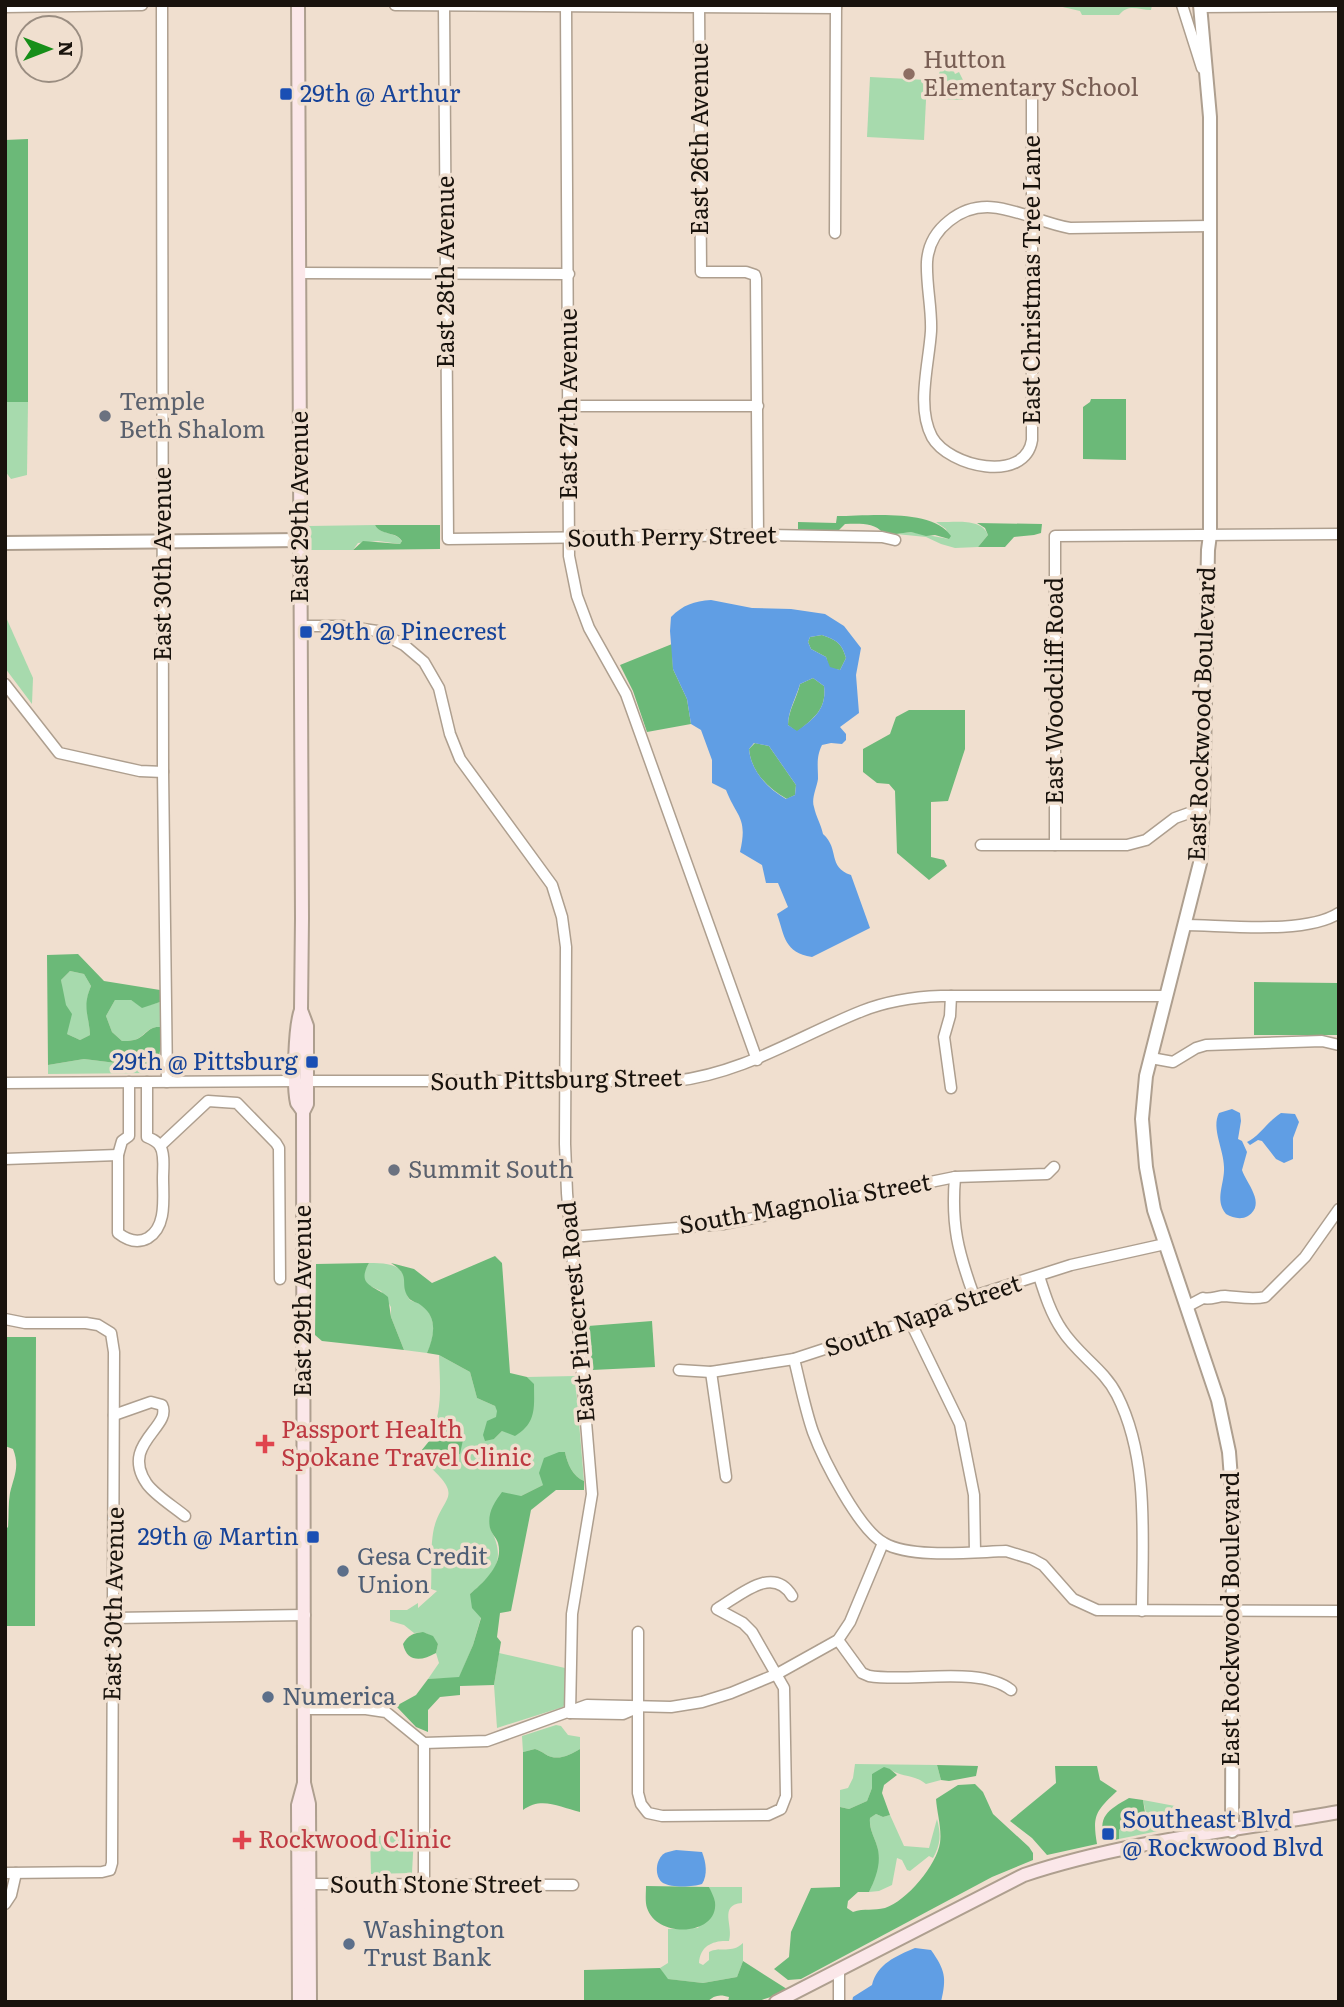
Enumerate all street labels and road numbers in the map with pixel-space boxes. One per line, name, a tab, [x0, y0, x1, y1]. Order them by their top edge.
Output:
street label: East 26th Avenue	[680, 43, 715, 235]
street label: East Christmas Tree Lane	[1012, 135, 1047, 425]
street label: East 28th Avenue	[426, 175, 461, 369]
street label: East 27th Avenue	[549, 308, 584, 500]
street label: East 29th Avenue	[280, 411, 315, 603]
street label: East 30th Avenue	[143, 467, 178, 661]
street label: South Perry Street	[567, 515, 777, 554]
street label: East Rockwood Boulevard	[1177, 566, 1222, 862]
street label: East Woodcliff Road	[1035, 577, 1070, 805]
street label: South Pittsburg Street	[430, 1058, 683, 1097]
street label: South Magnolia Street	[676, 1162, 933, 1241]
street label: East Pinecrest Road	[547, 1200, 602, 1424]
street label: East 29th Avenue	[283, 1205, 318, 1397]
street label: South Napa Street	[819, 1263, 1026, 1364]
street label: East Rockwood Boulevard	[1211, 1471, 1246, 1767]
street label: East 30th Avenue	[92, 1506, 131, 1702]
street label: South Stone Street	[330, 1865, 542, 1900]

